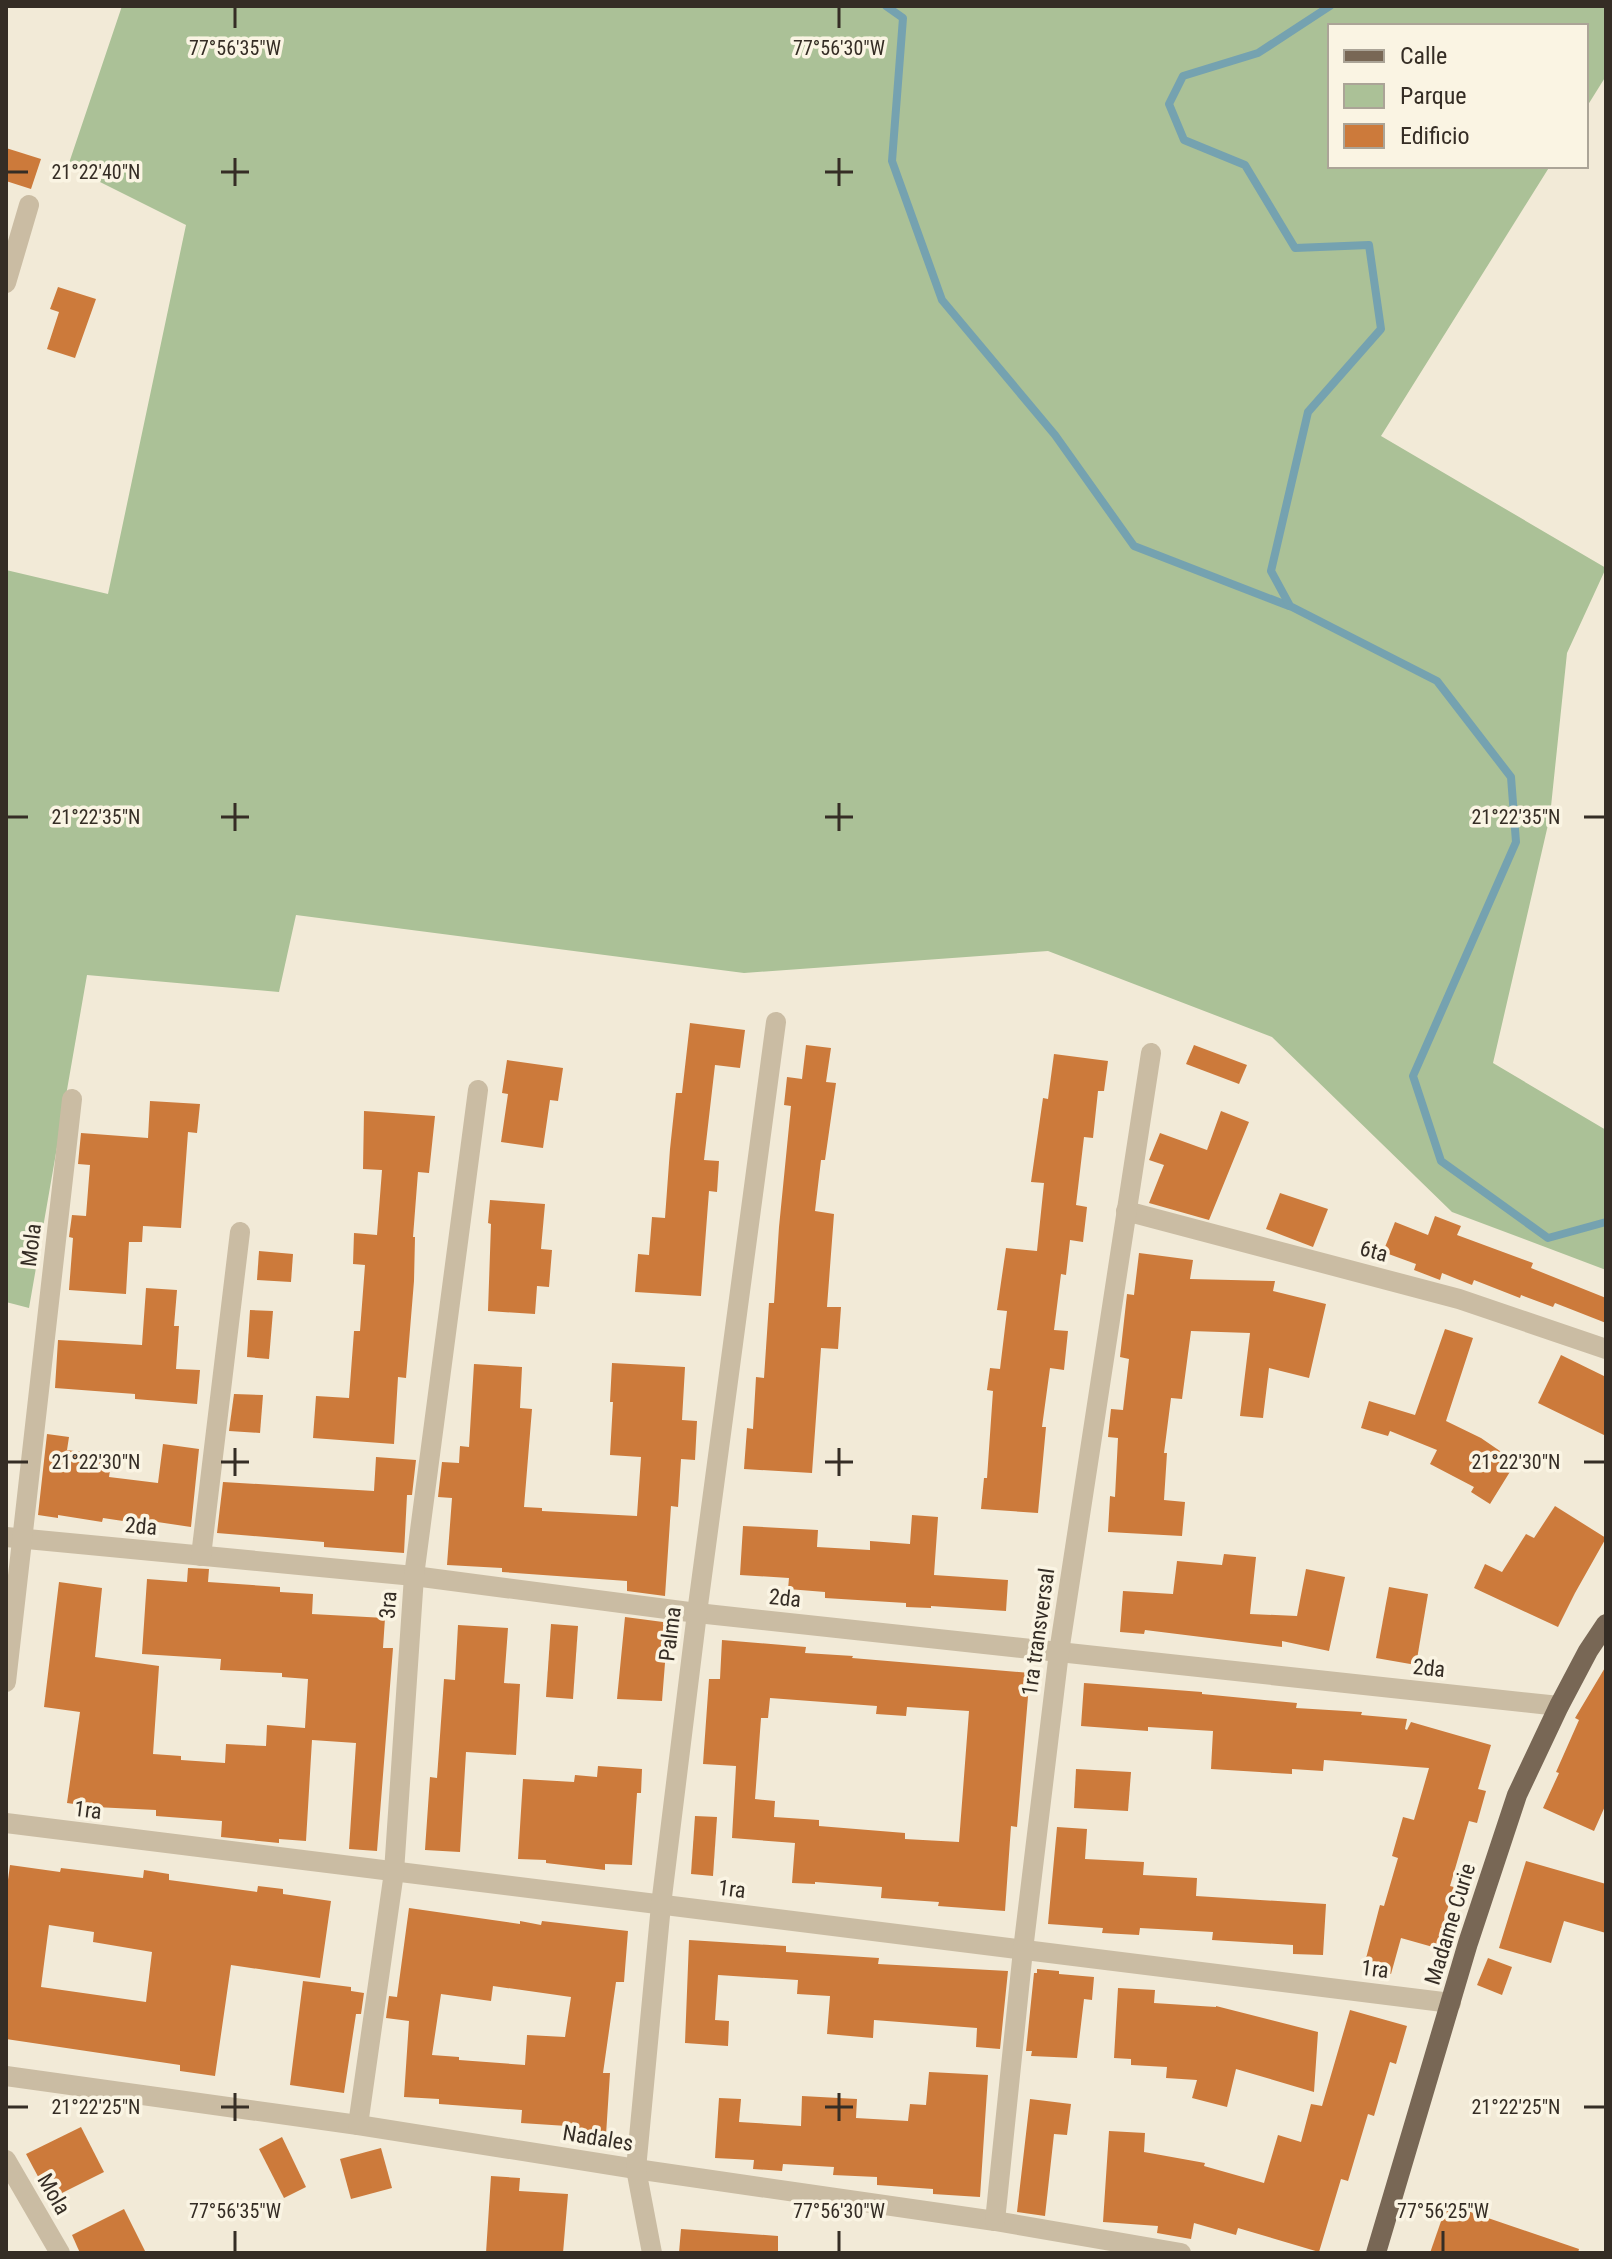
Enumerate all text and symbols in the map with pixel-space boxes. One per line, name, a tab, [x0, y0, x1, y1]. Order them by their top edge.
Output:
legend	[1328, 24, 1588, 168]
text: 77°56'35"W	[189, 36, 281, 60]
text: 77°56'30"W	[793, 36, 885, 60]
text: Calle	[1400, 42, 1447, 70]
text: Parque	[1400, 82, 1467, 110]
text: Edificio	[1400, 122, 1470, 150]
text: 21°22'40"N	[51, 160, 141, 184]
text: 21°22'35"N	[51, 805, 141, 829]
text: 21°22'35"N	[1471, 805, 1561, 829]
street label: Mola	[16, 1222, 46, 1268]
street label: 6ta	[1357, 1235, 1391, 1267]
text: 21°22'30"N	[51, 1450, 141, 1474]
text: 21°22'30"N	[1471, 1450, 1561, 1474]
street label: 2da	[124, 1512, 158, 1540]
street label: 1ra transversal	[1017, 1567, 1059, 1697]
street label: 2da	[768, 1584, 802, 1612]
street label: 3ra	[375, 1590, 401, 1620]
street label: Palma	[654, 1605, 686, 1663]
street label: 2da	[1412, 1654, 1446, 1682]
street label: 1ra	[73, 1796, 103, 1824]
street label: Madame Curie	[1420, 1860, 1480, 1988]
street label: 1ra	[717, 1875, 747, 1903]
street label: 1ra	[1360, 1955, 1390, 1983]
text: 21°22'25"N	[51, 2095, 141, 2119]
text: 21°22'25"N	[1471, 2095, 1561, 2119]
street label: Nadales	[561, 2120, 635, 2156]
street label: Mola	[32, 2169, 76, 2219]
text: 77°56'35"W	[189, 2199, 281, 2223]
text: 77°56'30"W	[793, 2199, 885, 2223]
text: 77°56'25"W	[1397, 2199, 1489, 2223]

